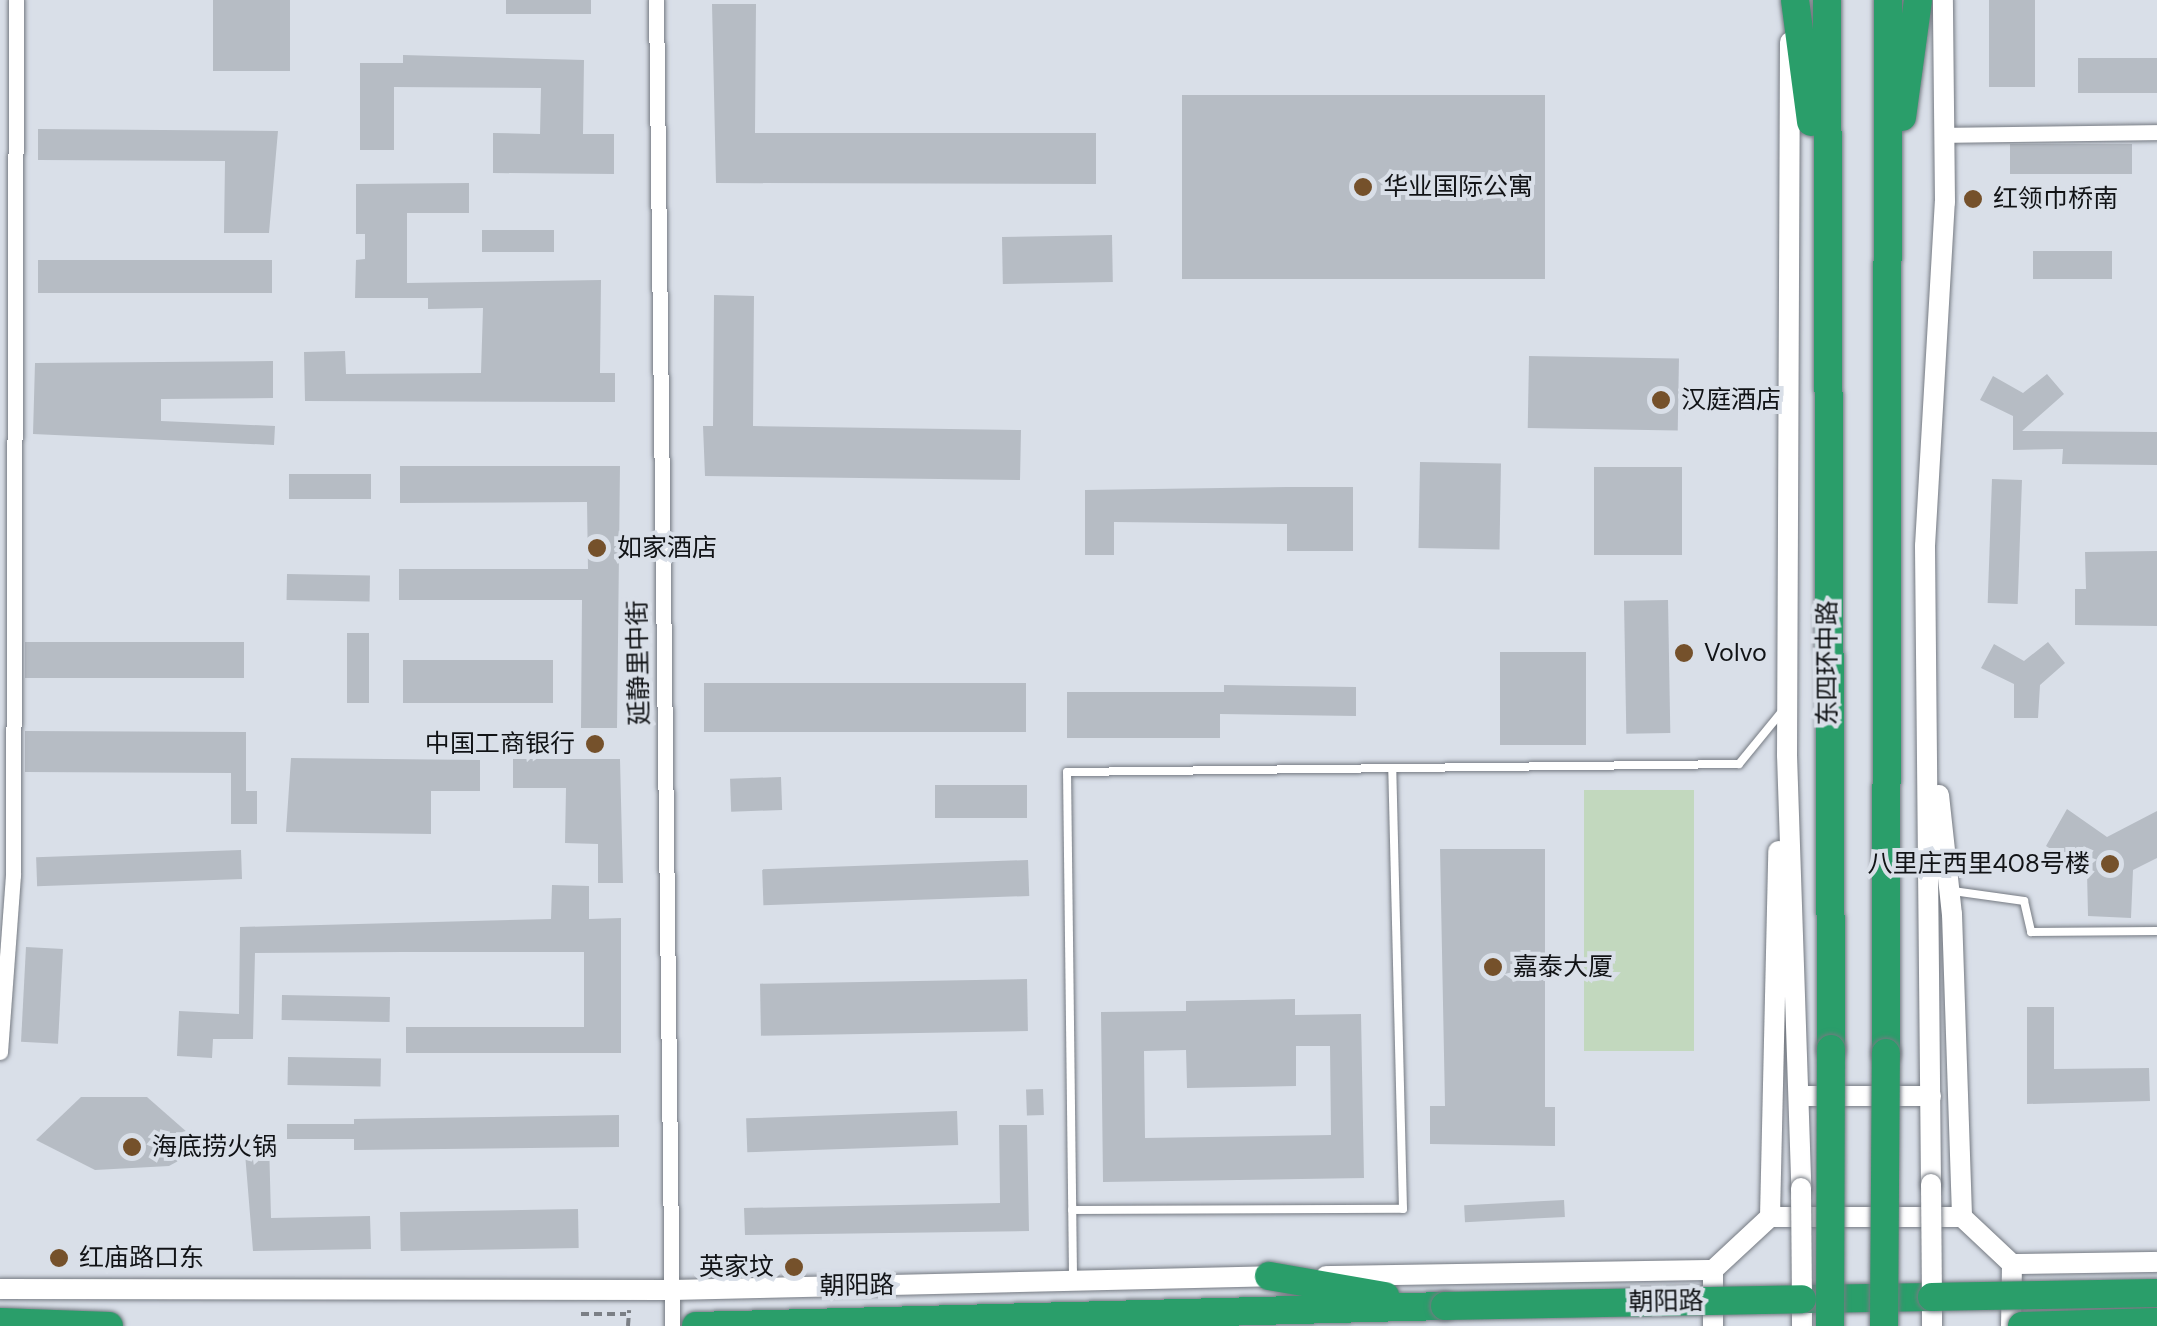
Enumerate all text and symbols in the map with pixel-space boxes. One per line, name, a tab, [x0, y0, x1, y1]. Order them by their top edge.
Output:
place label: 华业国际公寓	[1383, 172, 1533, 202]
marker: 华业国际公寓	[1352, 176, 1374, 198]
place label: 红领巾桥南	[1993, 184, 2118, 214]
marker: 红领巾桥南	[1962, 188, 1984, 210]
place label: 汉庭酒店	[1681, 385, 1781, 415]
marker: 汉庭酒店	[1650, 389, 1672, 411]
place label: 如家酒店	[617, 533, 717, 563]
marker: 如家酒店	[586, 537, 608, 559]
street label: 延静里中街	[623, 600, 655, 726]
street label: 东四环中路	[1813, 601, 1843, 725]
place label: Volvo	[1704, 638, 1767, 668]
marker: Volvo	[1673, 642, 1695, 664]
place label: 中国工商银行	[425, 729, 575, 759]
marker: 中国工商银行	[584, 733, 606, 755]
place label: 八里庄西里408号楼	[1868, 849, 2090, 879]
marker: 八里庄西里408号楼	[2099, 853, 2121, 875]
place label: 嘉泰大厦	[1513, 952, 1613, 982]
marker: 嘉泰大厦	[1482, 956, 1504, 978]
place label: 海底捞火锅	[152, 1132, 277, 1162]
marker: 海底捞火锅	[121, 1136, 143, 1158]
place label: 红庙路口东	[79, 1243, 204, 1273]
marker: 红庙路口东	[48, 1247, 70, 1269]
place label: 英家坟	[699, 1252, 774, 1282]
marker: 英家坟	[783, 1256, 805, 1278]
street label: 朝阳路	[819, 1270, 895, 1302]
street label: 朝阳路	[1628, 1286, 1704, 1318]

